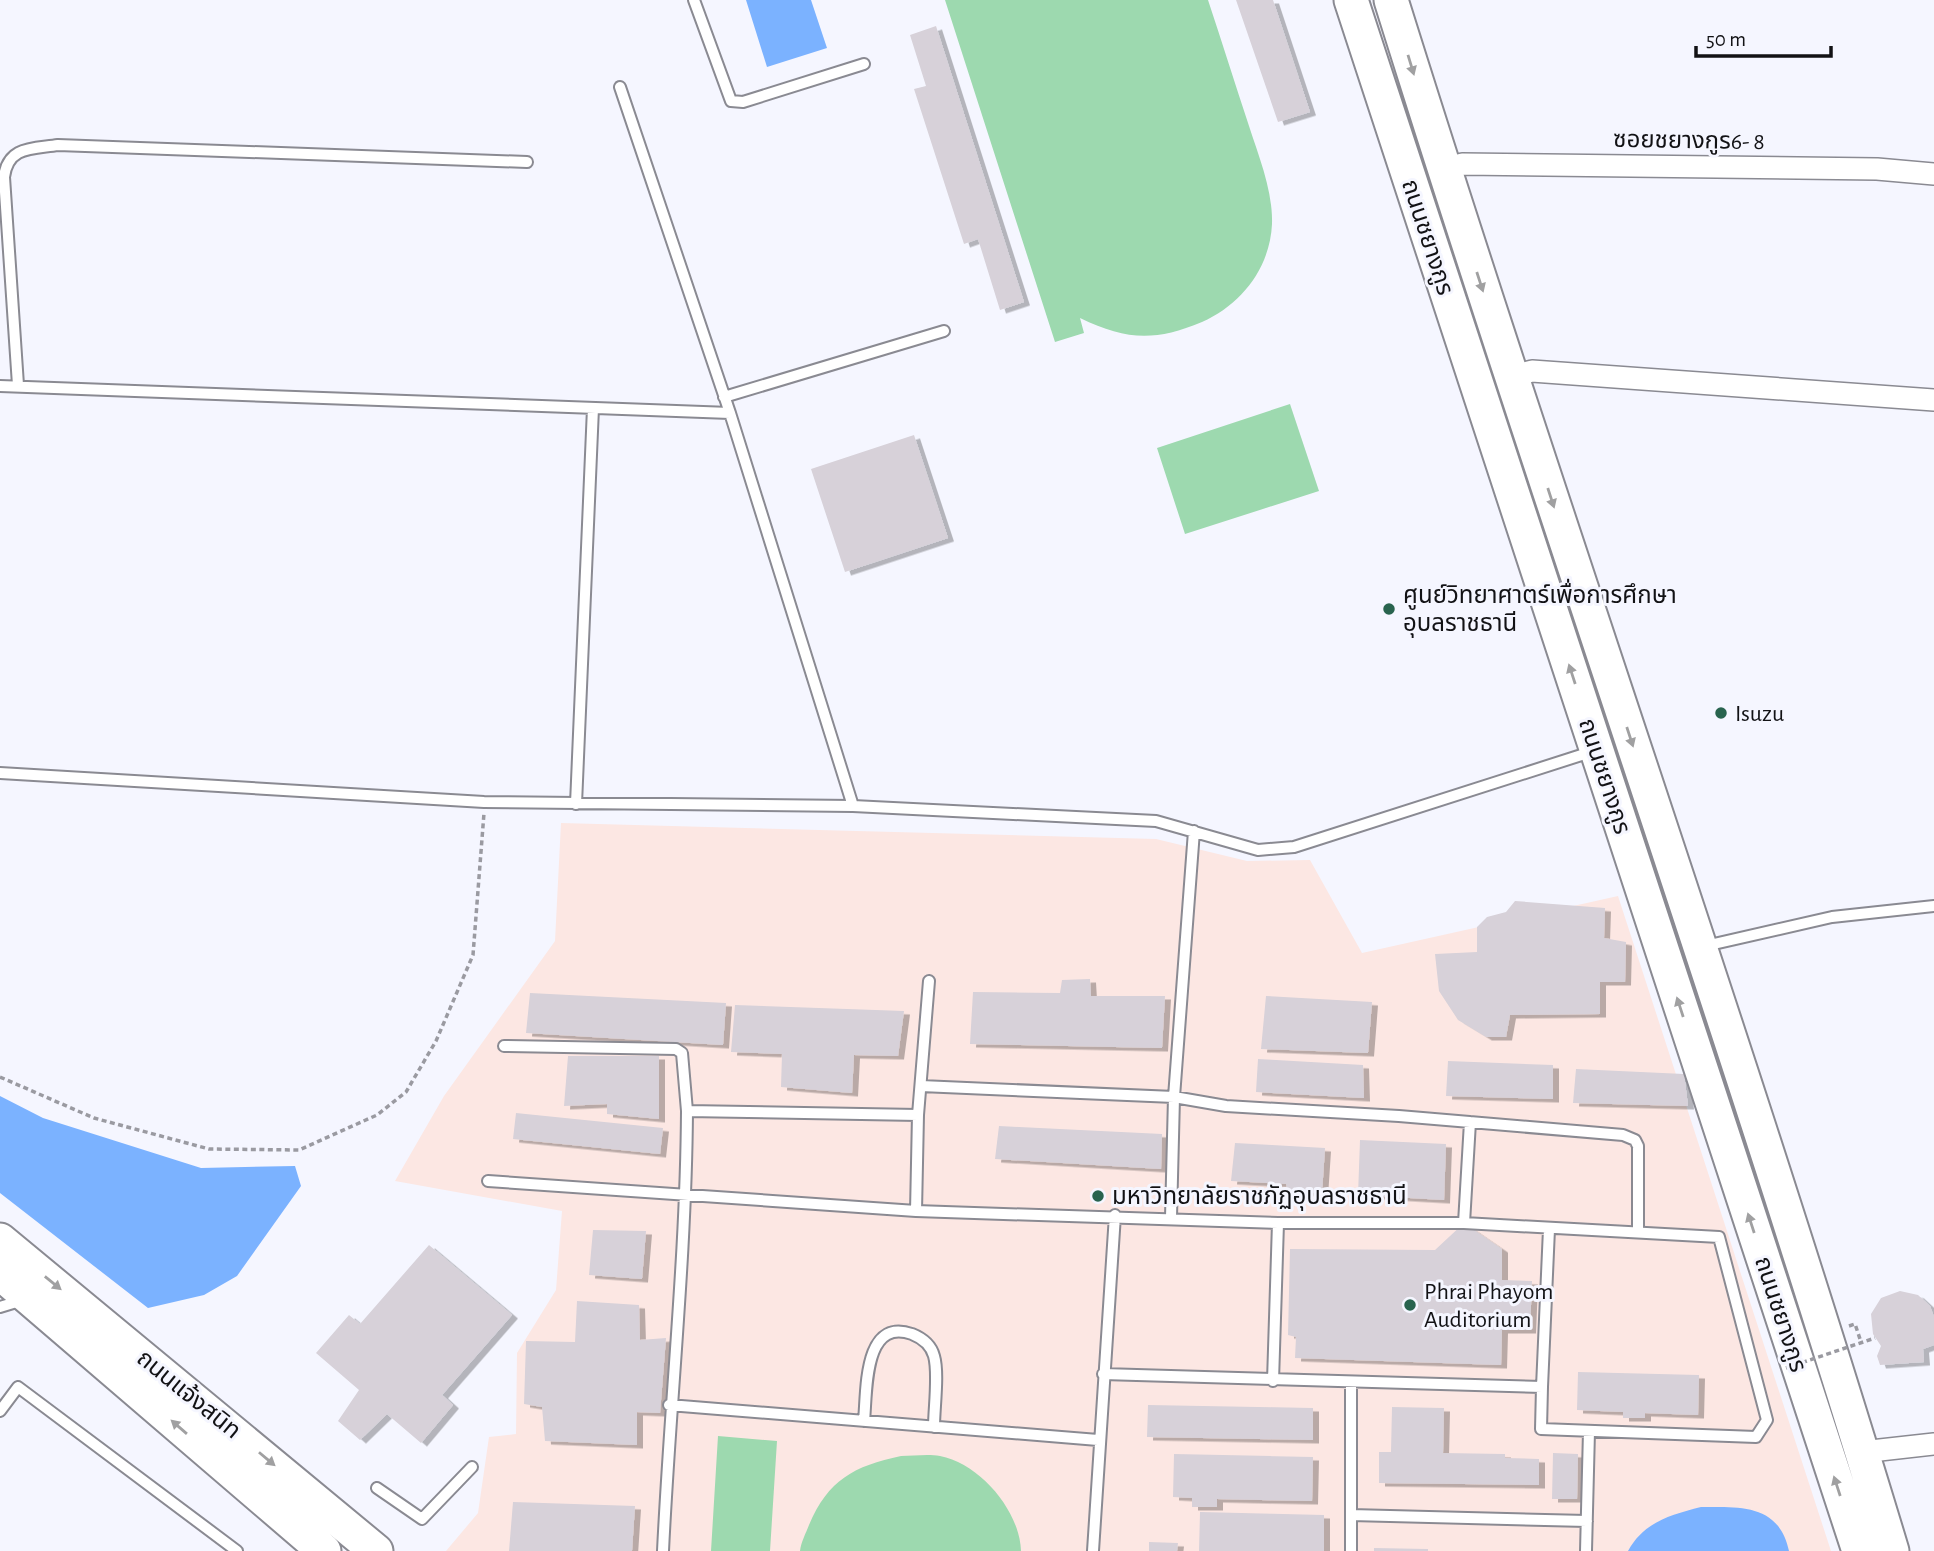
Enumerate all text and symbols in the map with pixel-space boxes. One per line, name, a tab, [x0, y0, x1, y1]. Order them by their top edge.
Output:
scale bar	[1696, 14, 1831, 58]
text: 50 m	[1706, 29, 1746, 50]
one-way arrow	[1407, 55, 1417, 76]
street label: ซอยชยางกูร6- 8	[1613, 128, 1765, 156]
street label: ถนนชยางกูร	[1395, 177, 1457, 299]
one-way arrow	[1475, 272, 1486, 293]
one-way arrow	[1546, 488, 1557, 509]
place label: ศูนย์วิทยาศาตร์เพื่อการศึกษา อุบลราชธานี	[1403, 578, 1677, 638]
marker: ศูนย์วิทยาศาตร์เพื่อการศึกษา อุบลราชธานี	[1381, 601, 1397, 617]
one-way arrow	[1566, 664, 1577, 685]
place label: Isuzu	[1735, 702, 1784, 726]
marker: Isuzu	[1713, 705, 1729, 721]
street label: ถนนชยางกูร	[1572, 716, 1634, 838]
one-way arrow	[1625, 727, 1636, 748]
one-way arrow	[1675, 997, 1685, 1018]
place label: มหาวิทยาลัยราชภัฏอุบลราชธานี	[1112, 1184, 1407, 1211]
marker: มหาวิทยาลัยราชภัฏอุบลราชธานี	[1090, 1188, 1106, 1204]
one-way arrow	[1745, 1213, 1756, 1234]
street label: ถนนชยางกูร	[1748, 1254, 1810, 1376]
one-way arrow	[44, 1275, 61, 1290]
place label: Phrai Phayom Auditorium	[1424, 1280, 1553, 1332]
marker: Phrai Phayom Auditorium	[1402, 1297, 1418, 1313]
street label: ถนนแจ้งสนิท	[132, 1344, 246, 1444]
one-way arrow	[171, 1420, 188, 1435]
one-way arrow	[258, 1451, 275, 1466]
one-way arrow	[1831, 1476, 1842, 1497]

